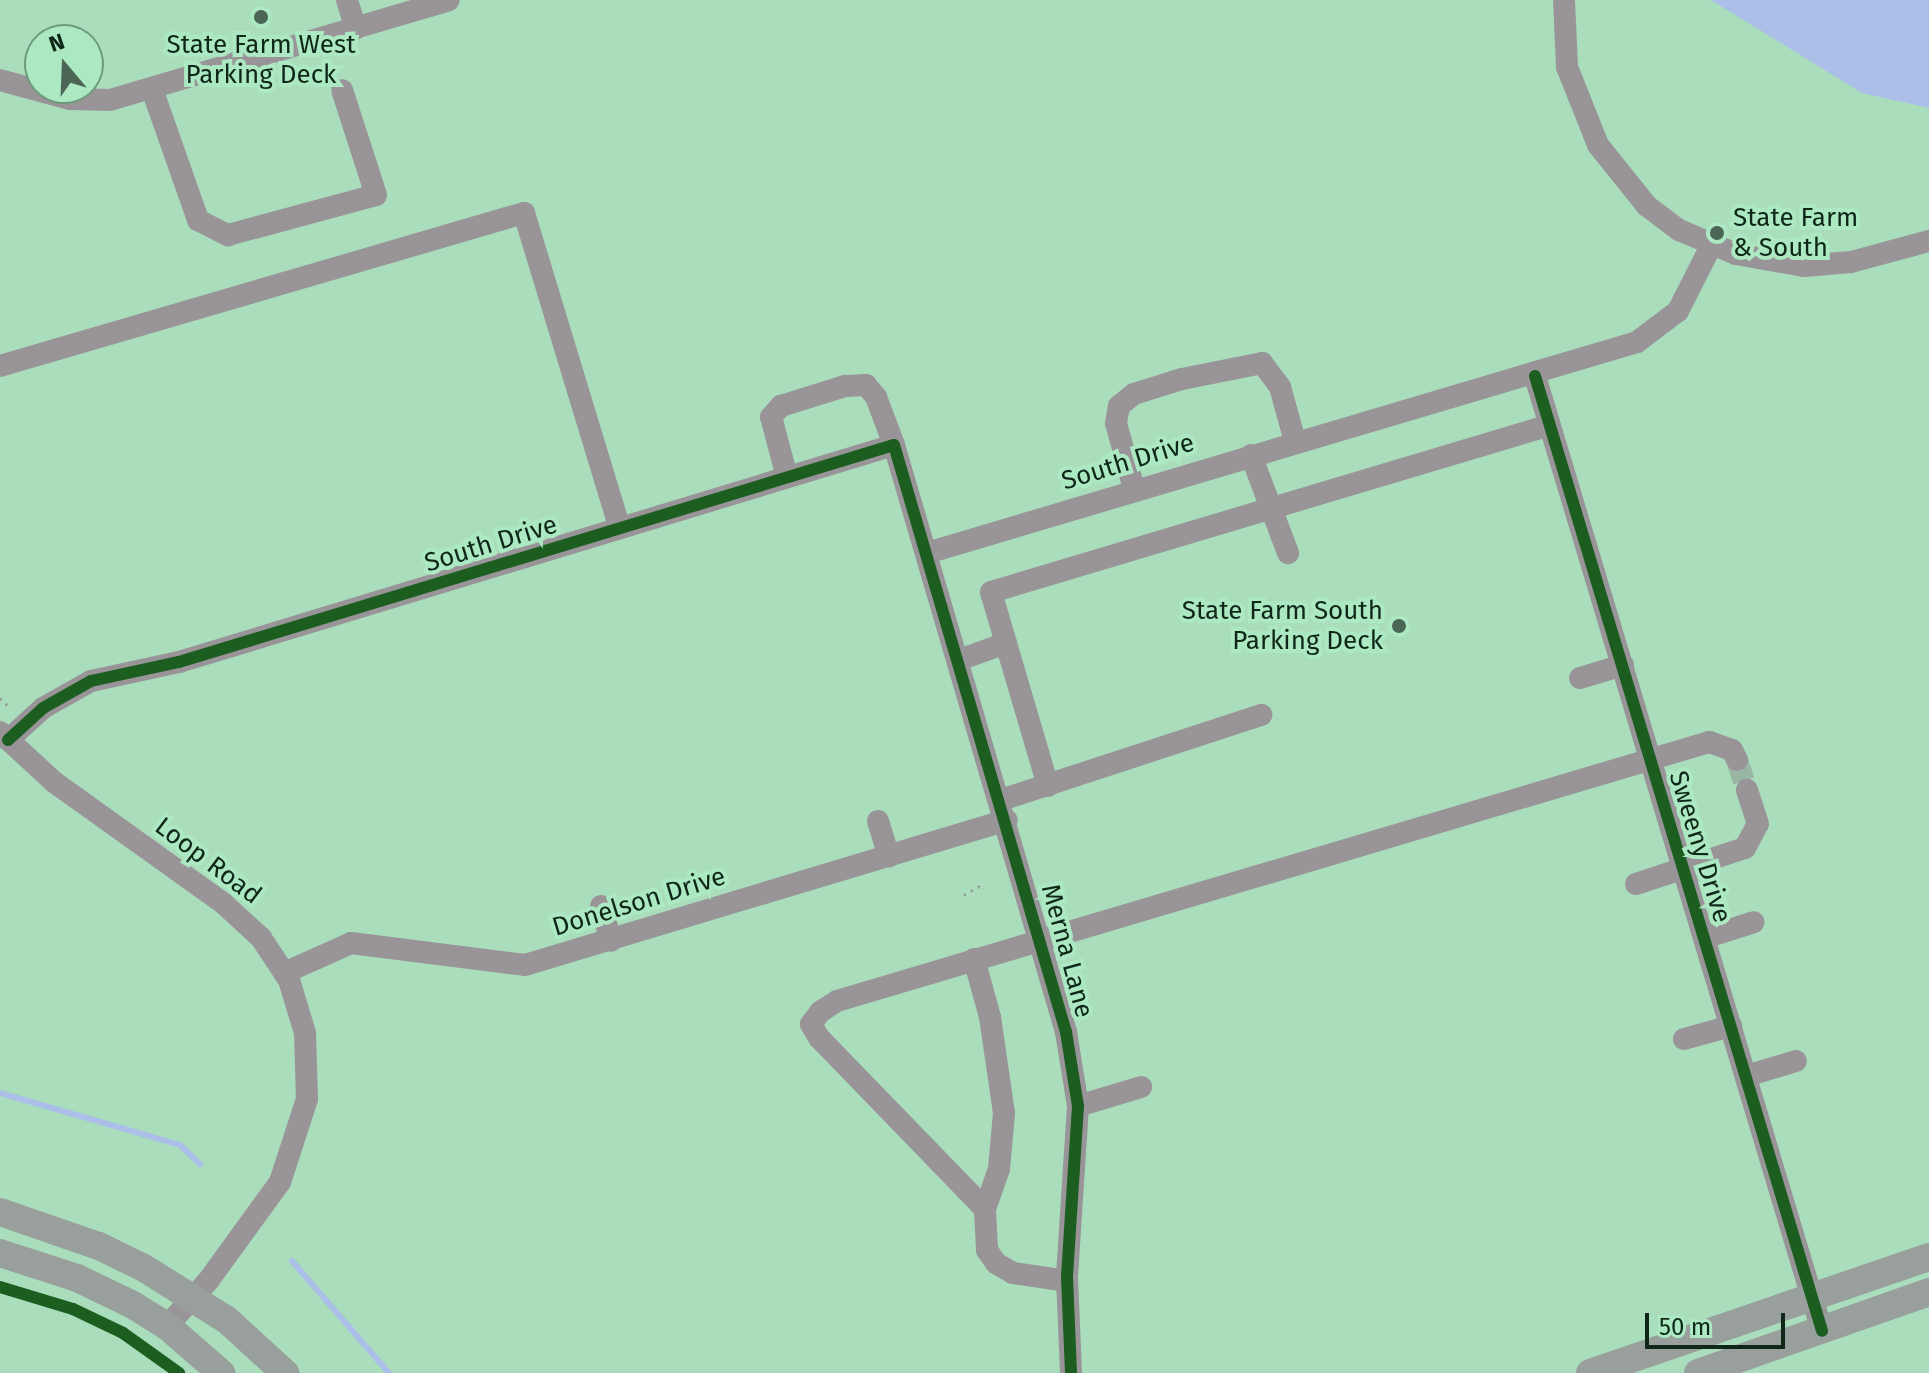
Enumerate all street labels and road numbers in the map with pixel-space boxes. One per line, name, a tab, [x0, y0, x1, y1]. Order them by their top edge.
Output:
street label: South Drive	[1058, 427, 1198, 497]
street label: South Drive	[421, 509, 561, 579]
street label: Sweeny Drive	[1662, 767, 1738, 927]
street label: Loop Road	[149, 811, 267, 911]
street label: Donelson Drive	[549, 861, 729, 943]
street label: Merna Lane	[1034, 881, 1100, 1021]

